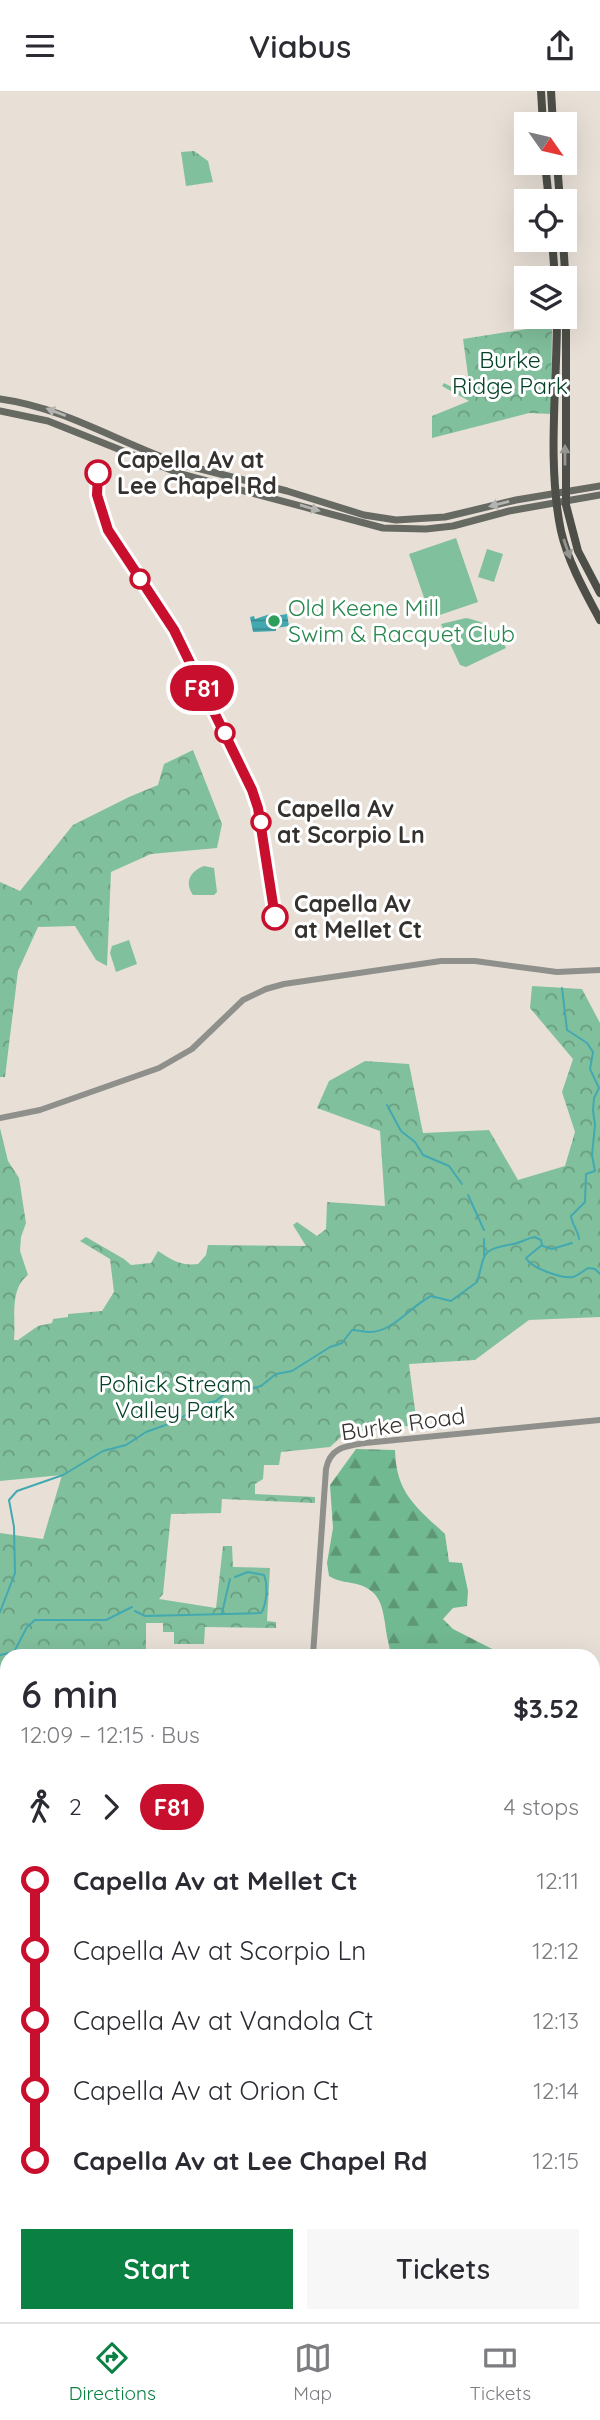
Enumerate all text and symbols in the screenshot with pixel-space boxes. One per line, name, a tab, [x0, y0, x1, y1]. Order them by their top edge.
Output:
text: Viabus	[249, 26, 351, 66]
icon: menu	[21, 27, 59, 65]
icon: share	[541, 27, 579, 65]
north arrow	[514, 112, 578, 175]
map controls	[514, 112, 577, 329]
button: locate	[514, 189, 577, 252]
button: layers	[514, 266, 577, 329]
park label: Burke Ridge Park	[452, 345, 568, 400]
one-way arrow	[46, 406, 67, 417]
one-way arrow	[559, 444, 571, 466]
place label: Capella Av at Lee Chapel Rd	[117, 445, 277, 500]
marker: Capella Av at Lee Chapel Rd	[85, 460, 111, 486]
one-way arrow	[488, 499, 510, 510]
one-way arrow	[299, 503, 320, 513]
one-way arrow	[562, 539, 573, 560]
unlabelled marker	[130, 569, 150, 589]
place label: Old Keene Mill Swim & Racquet Club	[288, 593, 515, 648]
marker: Old Keene Mill Swim & Racquet Club	[266, 613, 282, 629]
line badge: F81	[162, 665, 242, 711]
text: F81	[184, 673, 220, 703]
unlabelled marker	[215, 723, 235, 743]
place label: Capella Av at Scorpio Ln	[277, 794, 425, 849]
marker: Capella Av at Scorpio Ln	[251, 812, 271, 832]
place label: Capella Av at Mellet Ct	[294, 889, 422, 944]
marker: Capella Av at Mellet Ct	[262, 904, 288, 930]
park label: Pohick Stream Valley Park	[99, 1369, 251, 1424]
street label: Burke Road	[339, 1400, 467, 1447]
text: 6 min	[21, 1670, 118, 1718]
text: $3.52	[513, 1692, 579, 1725]
text: 12:09 – 12:15 · Bus	[21, 1720, 200, 1749]
icon: walk	[21, 1788, 59, 1826]
icon: forward	[92, 1788, 130, 1826]
text: 2	[69, 1792, 82, 1821]
text: F81	[154, 1792, 190, 1822]
text: 4 stops	[504, 1792, 579, 1821]
text: Capella Av at Mellet Ct	[73, 1864, 358, 1897]
text: 12:11	[536, 1866, 579, 1895]
text: Capella Av at Scorpio Ln	[73, 1934, 366, 1967]
text: 12:12	[532, 1936, 579, 1965]
text: Capella Av at Vandola Ct	[73, 2004, 373, 2037]
text: 12:13	[533, 2006, 579, 2035]
text: Capella Av at Orion Ct	[73, 2074, 339, 2107]
text: 12:14	[533, 2076, 579, 2105]
text: Capella Av at Lee Chapel Rd	[73, 2144, 427, 2177]
text: 12:15	[532, 2146, 579, 2175]
button: Start	[21, 2229, 293, 2309]
button: Tickets	[307, 2229, 579, 2309]
tab: Directions	[69, 2339, 156, 2405]
tab: Map	[293, 2339, 332, 2405]
tab: Tickets	[470, 2339, 531, 2405]

